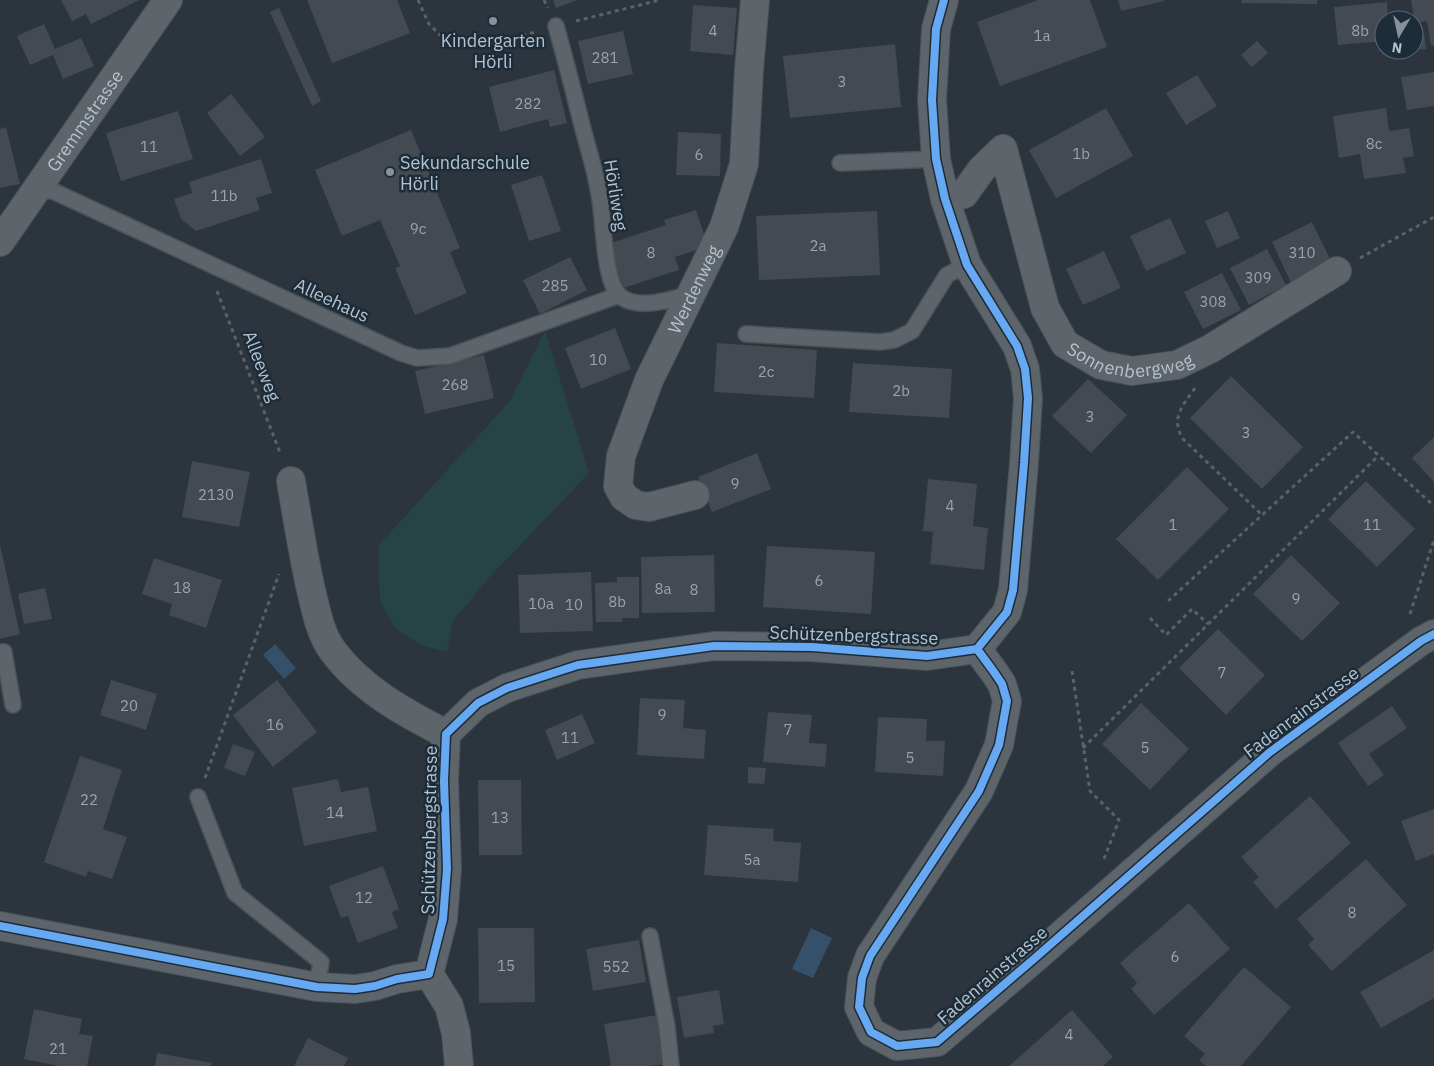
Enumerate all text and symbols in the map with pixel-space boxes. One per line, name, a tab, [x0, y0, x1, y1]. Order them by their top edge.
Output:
north arrow	[1374, 10, 1424, 60]
marker: Kindergarten Hörli	[487, 15, 499, 27]
house number: 4	[708, 21, 718, 40]
house number: 8b	[1351, 21, 1369, 40]
house number: 1a	[1033, 26, 1051, 45]
place label: Kindergarten Hörli	[441, 29, 545, 73]
text: N	[1391, 38, 1403, 58]
house number: 281	[591, 48, 619, 67]
street label: Gremmstrasse	[41, 65, 128, 176]
house number: 3	[837, 72, 847, 91]
house number: 282	[514, 94, 542, 113]
house number: 8c	[1366, 134, 1383, 153]
house number: 11	[140, 137, 158, 156]
house number: 1b	[1072, 144, 1090, 163]
house number: 6	[694, 145, 704, 164]
place label: Sekundarschule Hörli	[400, 151, 530, 195]
street label: Hörliweg	[599, 158, 633, 233]
marker: Sekundarschule Hörli	[384, 166, 396, 178]
house number: 11b	[211, 186, 237, 205]
house number: 9c	[410, 219, 427, 238]
house number: 2a	[809, 236, 827, 255]
street label: Werdenweg	[662, 241, 725, 337]
house number: 8	[646, 243, 656, 262]
house number: 310	[1288, 243, 1316, 262]
house number: 309	[1244, 268, 1272, 287]
street label: Alleehaus	[291, 273, 373, 327]
house number: 285	[541, 276, 569, 295]
house number: 308	[1199, 292, 1227, 311]
street label: Alleeweg	[238, 327, 286, 405]
street label: Sonnenbergweg	[1063, 336, 1197, 383]
house number: 10	[589, 350, 607, 369]
house number: 2c	[758, 362, 775, 381]
house number: 268	[441, 375, 469, 394]
house number: 2b	[892, 381, 910, 400]
house number: 3	[1085, 407, 1095, 426]
house number: 3	[1241, 423, 1251, 442]
house number: 9	[730, 474, 740, 493]
house number: 2130	[198, 485, 234, 504]
house number: 4	[945, 496, 955, 515]
house number: 1	[1168, 515, 1178, 534]
house number: 11	[1363, 515, 1381, 534]
house number: 6	[814, 571, 824, 590]
house number: 18	[173, 578, 191, 597]
house number: 8a	[654, 579, 672, 598]
house number: 8	[689, 580, 699, 599]
house number: 9	[1291, 589, 1301, 608]
house number: 8b	[608, 592, 626, 611]
house number: 10a	[528, 594, 554, 613]
house number: 10	[565, 595, 583, 614]
street label: Schützenbergstrasse	[769, 621, 939, 649]
street label: Fadenrainstrasse	[1239, 661, 1363, 763]
house number: 7	[1217, 663, 1227, 682]
house number: 20	[120, 696, 138, 715]
house number: 9	[657, 705, 667, 724]
house number: 16	[266, 715, 284, 734]
house number: 7	[783, 720, 793, 739]
house number: 11	[561, 728, 579, 747]
house number: 5	[1140, 738, 1150, 757]
street label: Schützenbergstrasse	[416, 745, 442, 915]
house number: 5	[905, 748, 915, 767]
house number: 22	[80, 790, 98, 809]
house number: 14	[326, 803, 344, 822]
house number: 13	[491, 808, 509, 827]
house number: 5a	[743, 850, 761, 869]
house number: 12	[355, 888, 373, 907]
house number: 8	[1347, 903, 1357, 922]
street label: Fadenrainstrasse	[932, 921, 1052, 1029]
house number: 6	[1170, 947, 1180, 966]
house number: 15	[497, 956, 515, 975]
house number: 552	[602, 957, 630, 976]
house number: 4	[1064, 1025, 1074, 1044]
house number: 21	[49, 1039, 67, 1058]

